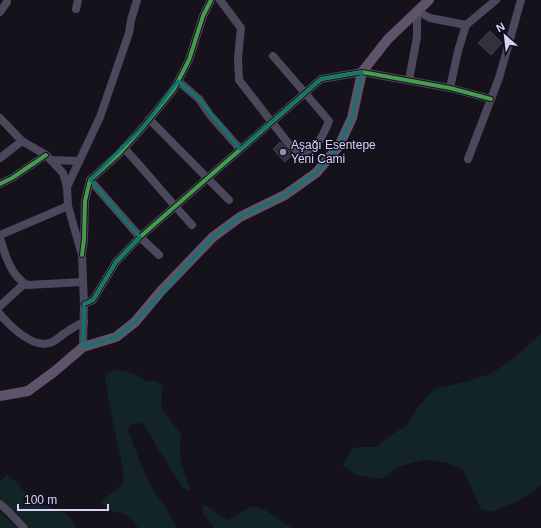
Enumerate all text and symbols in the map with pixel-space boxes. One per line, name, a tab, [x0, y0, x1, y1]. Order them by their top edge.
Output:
north arrow	[485, 16, 525, 56]
text: N	[494, 20, 507, 34]
place label: Aşağı Esentepe Yeni Cami	[291, 138, 376, 166]
marker: Aşağı Esentepe Yeni Cami	[278, 147, 288, 157]
scale bar	[18, 486, 108, 512]
text: 100 m	[24, 493, 57, 507]

